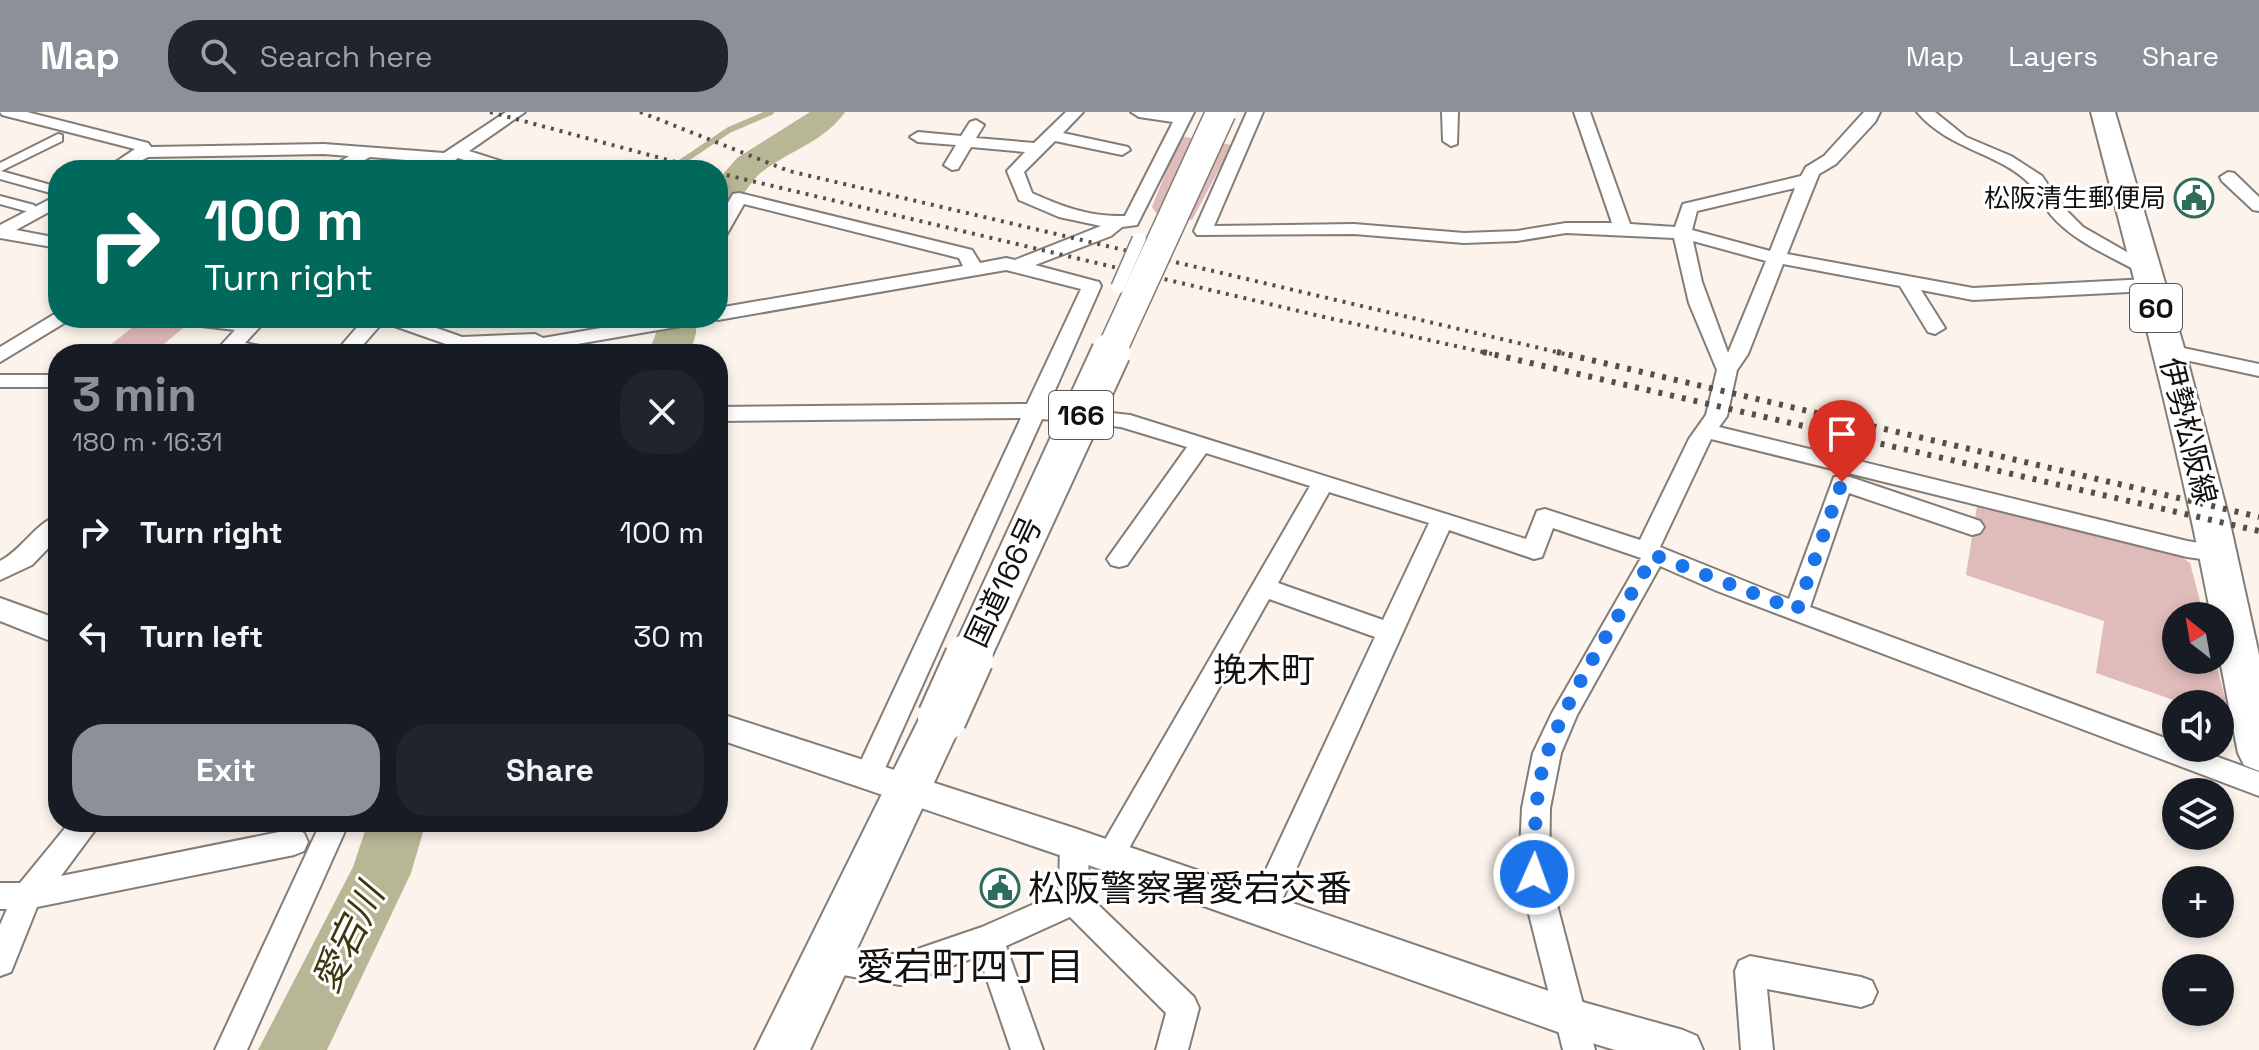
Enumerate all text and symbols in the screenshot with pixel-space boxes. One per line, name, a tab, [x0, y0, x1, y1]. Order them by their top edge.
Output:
search box	[168, 20, 728, 92]
text: Map	[40, 32, 120, 80]
icon: search	[196, 34, 240, 78]
text: Search here	[260, 37, 433, 76]
text: Map	[1906, 38, 1964, 74]
text: Layers	[2008, 38, 2098, 74]
text: Share	[2142, 38, 2219, 74]
public building icon: 松阪清生郵便局	[2173, 177, 2215, 219]
place label: 松阪清生郵便局	[1984, 181, 2166, 215]
text: 100 m	[204, 185, 364, 256]
icon: right	[72, 192, 176, 296]
text: Turn right	[204, 255, 373, 301]
road number: 60	[2130, 284, 2182, 332]
street label: 伊勢松阪線	[2151, 353, 2226, 508]
text: 3 min	[72, 364, 197, 425]
button: close	[620, 370, 704, 454]
road number: 166	[1049, 391, 1113, 439]
pin	[1808, 400, 1876, 482]
icon: arrive	[1820, 412, 1864, 456]
text: 180 m · 16:31	[72, 425, 223, 459]
icon: right	[72, 510, 116, 554]
street label: 国道166号	[956, 510, 1051, 653]
text: Turn right	[140, 513, 283, 552]
text: 100 m	[619, 513, 704, 552]
north arrow	[2162, 602, 2234, 674]
map controls	[2162, 602, 2234, 1026]
icon: left	[72, 614, 116, 658]
text: Turn left	[140, 617, 263, 656]
text: 30 m	[633, 617, 704, 656]
district label: 挽木町	[1213, 649, 1315, 692]
button: sound	[2162, 690, 2234, 762]
button: Exit	[72, 724, 380, 816]
button: Share	[396, 724, 704, 816]
button: layers	[2162, 778, 2234, 850]
position arrow	[1492, 832, 1576, 916]
place label: 松阪警察署愛宕交番	[1028, 866, 1352, 912]
button: +	[2162, 866, 2234, 938]
public building icon: 松阪警察署愛宕交番	[979, 867, 1021, 909]
water label: 愛宕川	[301, 873, 396, 1000]
district label: 愛宕町四丁目	[856, 943, 1084, 991]
button: −	[2162, 954, 2234, 1026]

